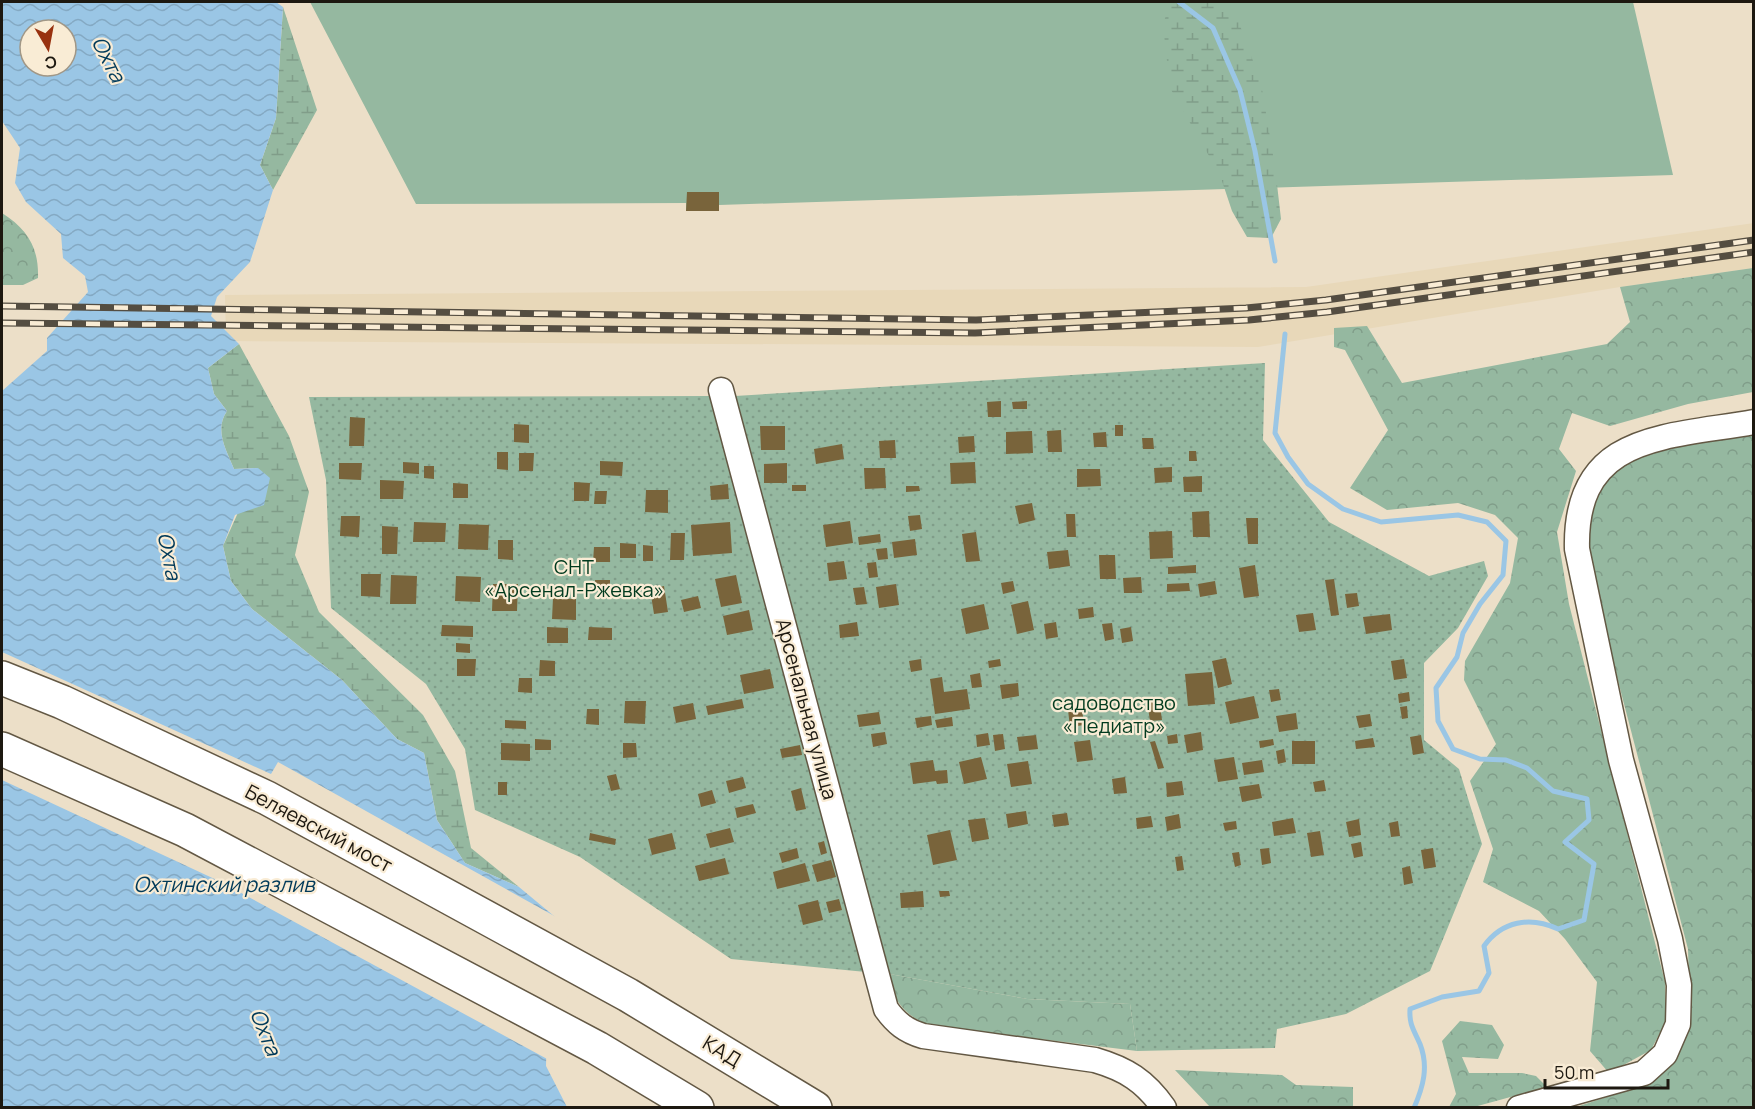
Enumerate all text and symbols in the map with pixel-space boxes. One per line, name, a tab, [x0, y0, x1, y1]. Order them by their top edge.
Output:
north arrow	[18, 18, 78, 78]
water label: Охта	[86, 31, 133, 88]
text: С	[43, 51, 58, 75]
water label: Охта	[152, 530, 189, 583]
park label: СНТ «Арсенал-Ржевка»	[484, 553, 664, 603]
street label: Арсенальная улица	[770, 615, 844, 803]
park label: садоводство «Педиатр»	[1052, 689, 1176, 739]
street label: Беляевский мост	[241, 778, 397, 878]
water label: Охтинский разлив	[134, 870, 316, 898]
water label: Охта	[244, 1005, 288, 1061]
street label: КАД	[698, 1029, 746, 1073]
scale bar	[1545, 1052, 1668, 1090]
text: 50 m	[1554, 1060, 1594, 1084]

